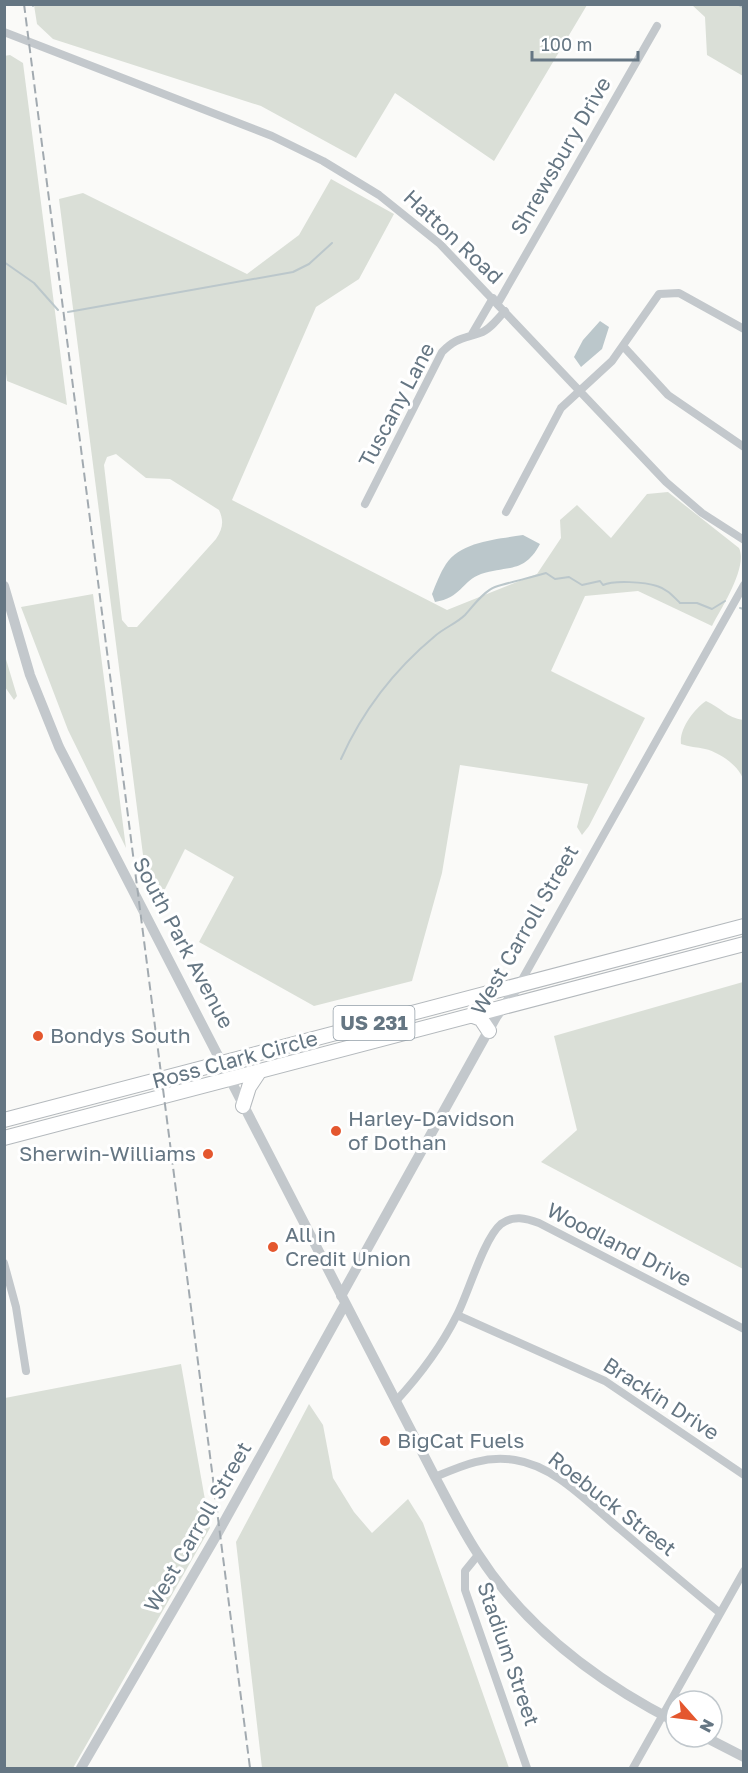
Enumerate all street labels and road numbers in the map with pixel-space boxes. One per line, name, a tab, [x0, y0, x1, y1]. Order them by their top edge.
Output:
street label: Shrewsbury Drive	[504, 72, 616, 239]
street label: Hatton Road	[399, 184, 509, 289]
street label: Tuscany Lane	[352, 338, 440, 471]
street label: West Carroll Street	[465, 840, 583, 1019]
street label: South Park Avenue	[128, 852, 240, 1033]
road number: US 231	[334, 1006, 415, 1040]
street label: Ross Clark Circle	[149, 1024, 320, 1094]
street label: Woodland Drive	[543, 1196, 696, 1292]
street label: Brackin Drive	[599, 1351, 724, 1445]
street label: West Carroll Street	[138, 1437, 256, 1616]
street label: Roebuck Street	[543, 1445, 682, 1561]
street label: Stadium Street	[472, 1578, 546, 1729]

